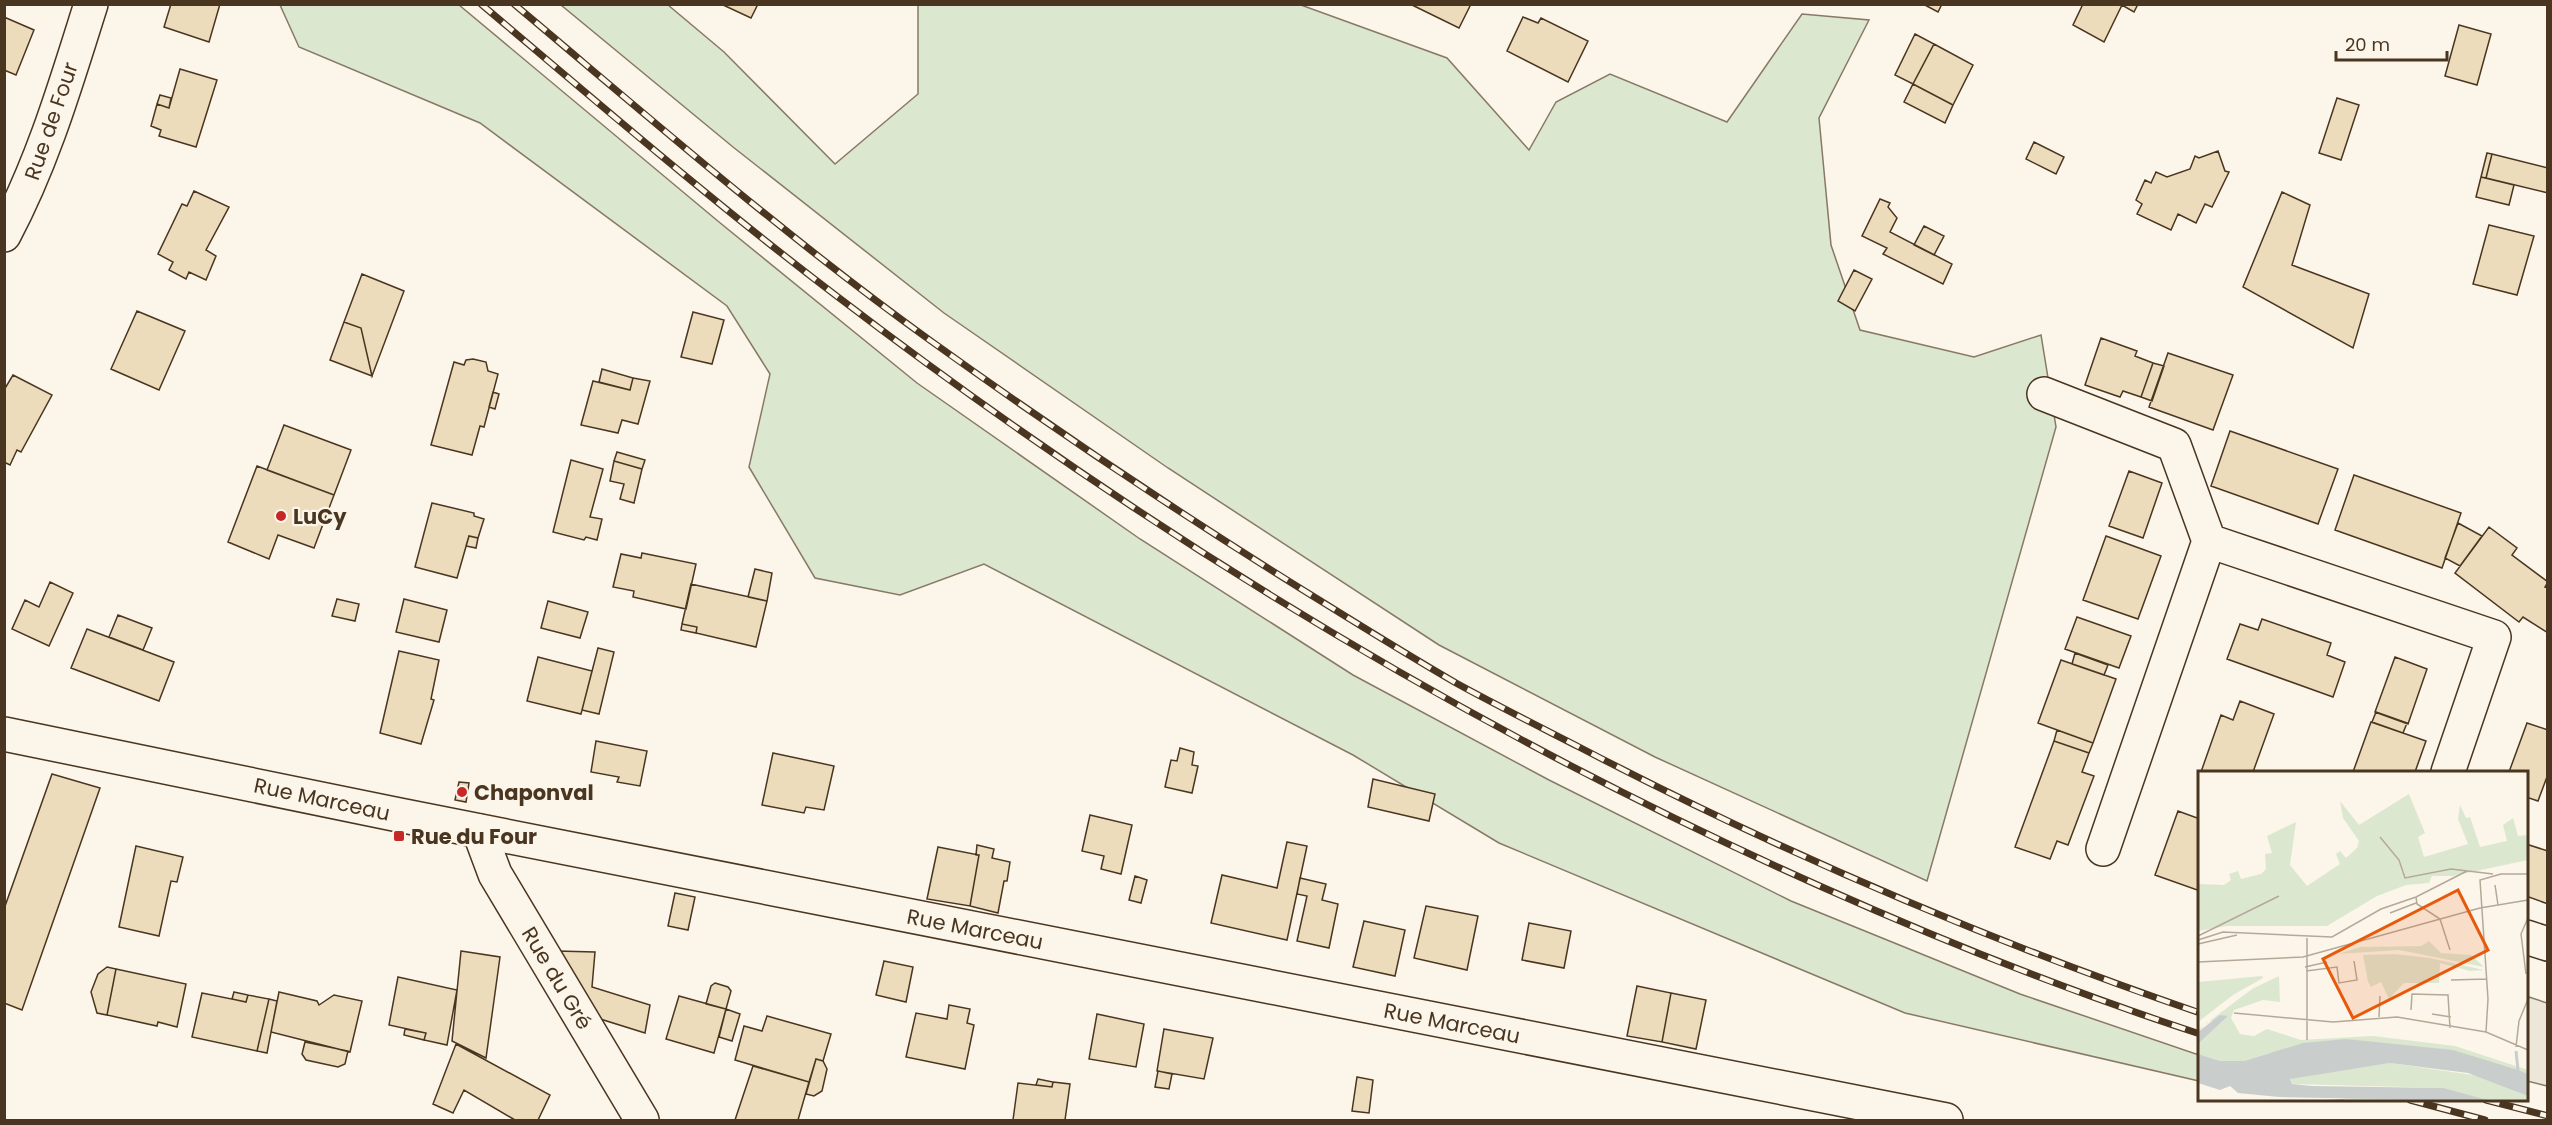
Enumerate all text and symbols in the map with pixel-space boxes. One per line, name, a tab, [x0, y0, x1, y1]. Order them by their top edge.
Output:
scale bar	[2336, 24, 2447, 62]
text: 20 m	[2345, 32, 2390, 57]
street label: Rue de Four	[17, 58, 85, 184]
place label: LuCy	[293, 502, 347, 531]
marker: LuCy	[274, 509, 288, 523]
street label: Rue Marceau	[251, 770, 393, 828]
inset map	[2198, 771, 2528, 1101]
place label: Chaponval	[474, 778, 594, 807]
marker: Chaponval	[455, 785, 469, 799]
place label: Rue du Four	[411, 822, 537, 851]
marker: Rue du Four	[392, 829, 406, 843]
street label: Rue Marceau	[904, 902, 1046, 956]
street label: Rue du Gré	[515, 921, 599, 1035]
street label: Rue Marceau	[1381, 996, 1523, 1050]

